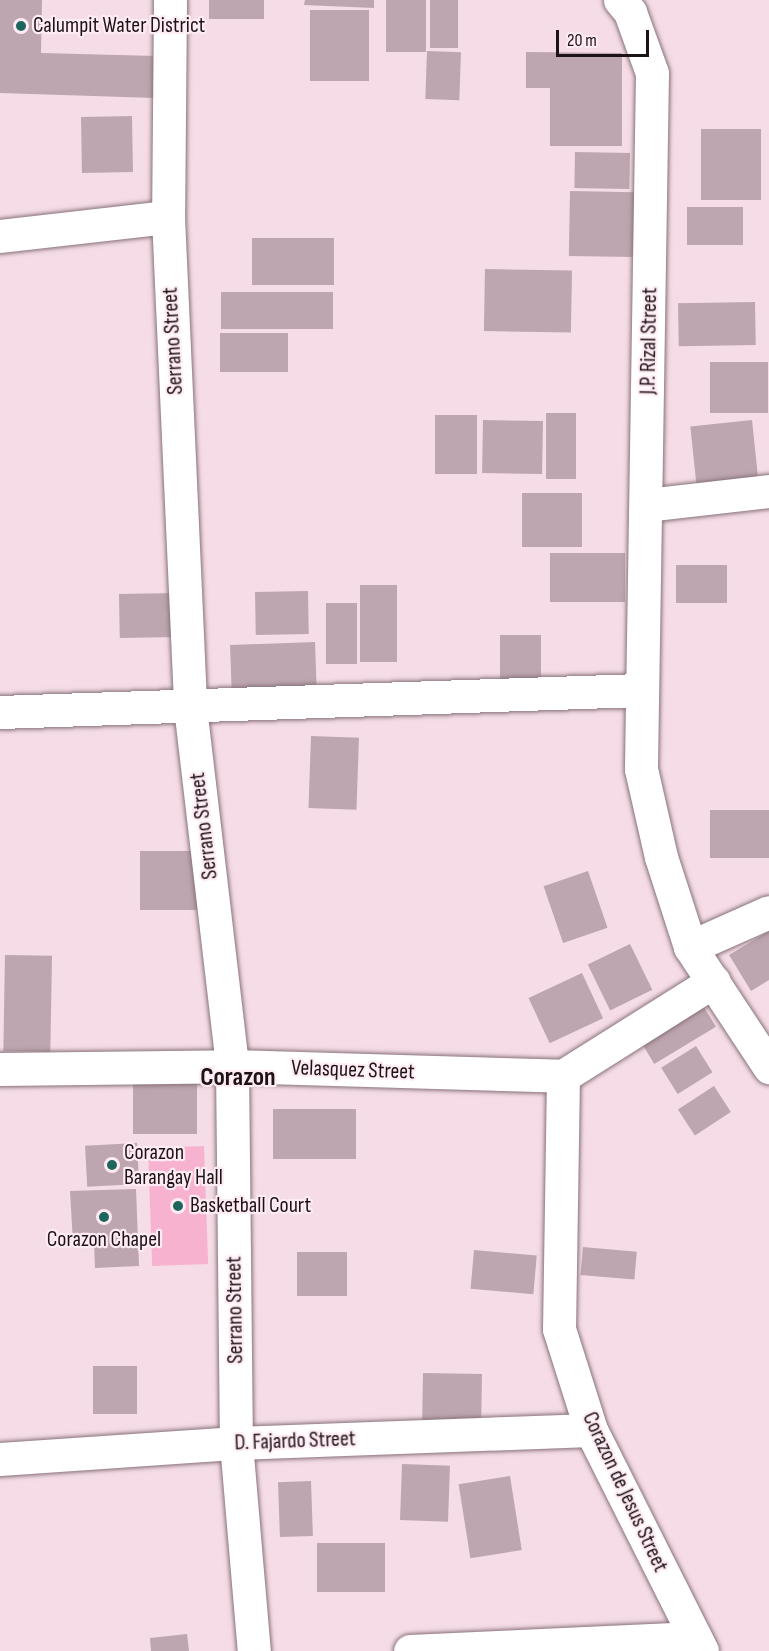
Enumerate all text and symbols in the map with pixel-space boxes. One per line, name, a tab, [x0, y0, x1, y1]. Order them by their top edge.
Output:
place label: Calumpit Water District	[33, 13, 205, 39]
scale bar	[559, 18, 652, 56]
marker: Calumpit Water District	[14, 19, 28, 33]
text: 20 m	[567, 30, 597, 51]
street label: Serrano Street	[157, 287, 189, 395]
street label: J.P. Rizal Street	[635, 287, 663, 395]
street label: Serrano Street	[184, 771, 224, 881]
street label: Velasquez Street	[291, 1055, 415, 1085]
district label: Corazon	[200, 1062, 276, 1094]
place label: Corazon Barangay Hall	[124, 1139, 223, 1190]
marker: Corazon Barangay Hall	[105, 1158, 119, 1172]
place label: Basketball Court	[190, 1193, 311, 1219]
marker: Basketball Court	[171, 1199, 185, 1213]
marker: Corazon Chapel	[97, 1210, 111, 1224]
place label: Corazon Chapel	[47, 1227, 161, 1253]
street label: Serrano Street	[221, 1256, 249, 1364]
street label: Corazon de Jesus Street	[576, 1408, 674, 1576]
street label: D. Fajardo Street	[234, 1426, 356, 1456]

